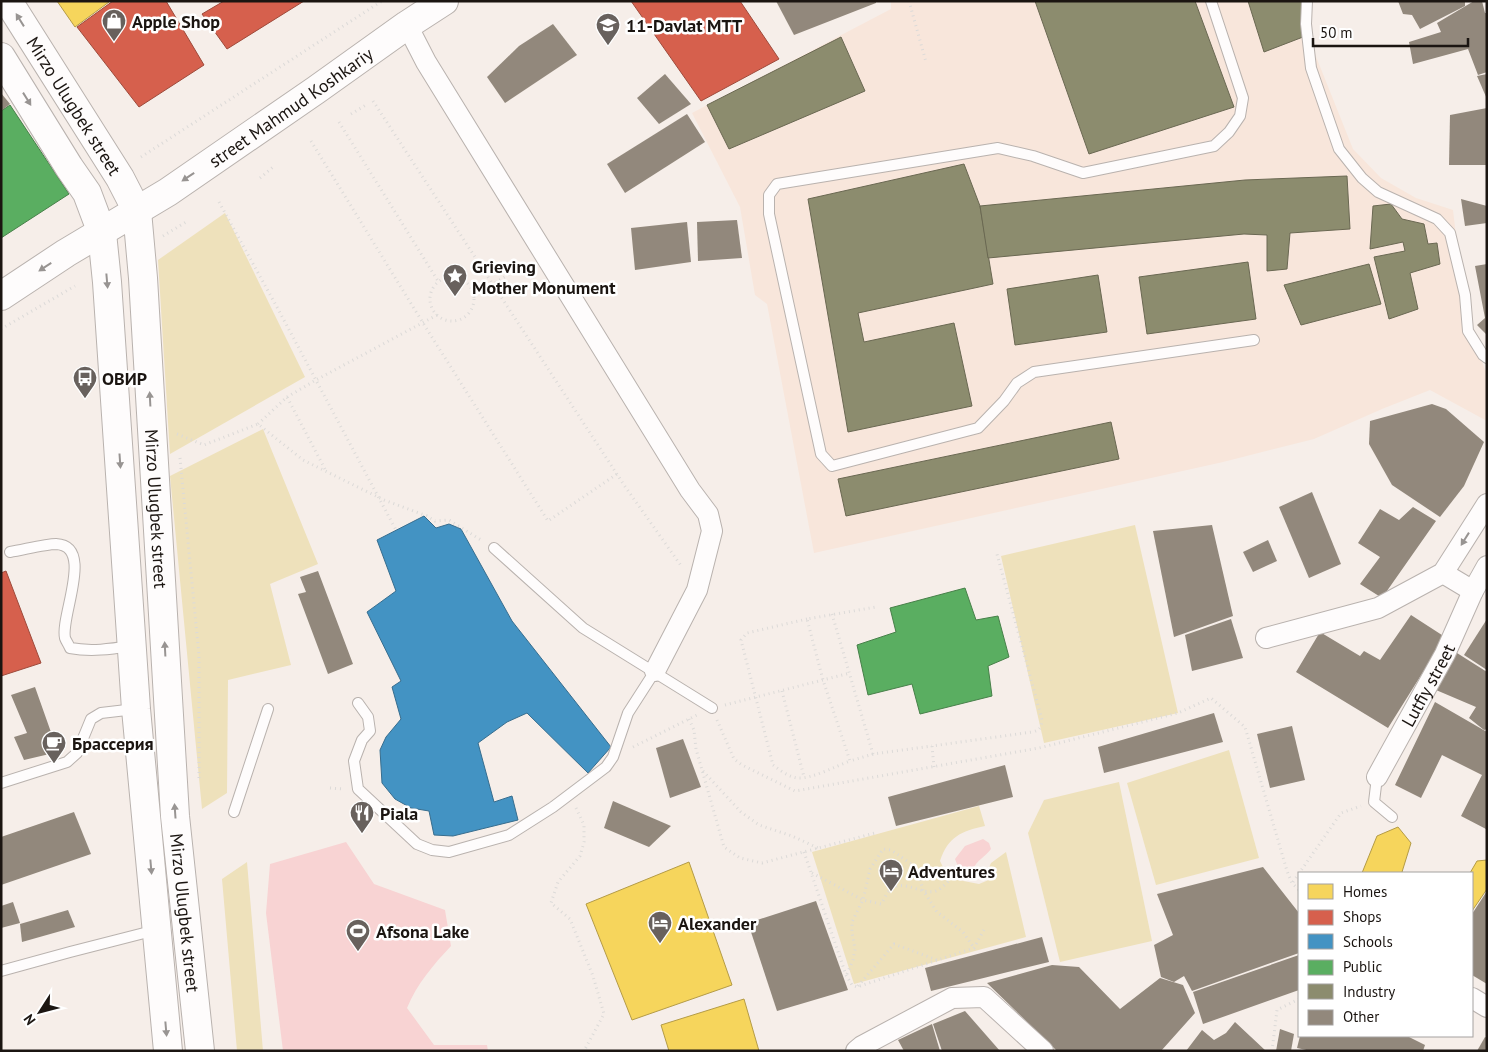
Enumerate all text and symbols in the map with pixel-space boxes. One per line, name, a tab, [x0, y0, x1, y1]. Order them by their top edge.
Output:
shop icon: Apple Shop	[101, 8, 127, 42]
place label: Apple Shop	[132, 10, 220, 33]
school or university icon: 11-Davlat MTT	[595, 12, 621, 46]
one-way arrow	[15, 14, 25, 27]
place label: 11-Davlat MTT	[626, 14, 743, 37]
scale bar	[1313, 15, 1468, 47]
text: 50 m	[1320, 23, 1353, 42]
street label: Mirzo Ulugbek street	[22, 32, 127, 179]
street label: street Mahmud Koshkariy	[204, 41, 378, 172]
one-way arrow	[22, 92, 32, 105]
one-way arrow	[181, 173, 195, 182]
place label: Grieving Mother Monument	[472, 255, 616, 299]
one-way arrow	[39, 262, 52, 272]
place icon: Grieving Mother Monument	[442, 263, 468, 297]
one-way arrow	[103, 274, 111, 290]
bus stop icon: ОВИР	[72, 365, 98, 399]
place label: ОВИР	[102, 367, 147, 390]
one-way arrow	[145, 391, 153, 407]
street label: Mirzo Ulugbek street	[141, 428, 173, 589]
one-way arrow	[116, 453, 124, 469]
one-way arrow	[1460, 532, 1470, 545]
one-way arrow	[161, 640, 169, 656]
street label: Lutfiy street	[1396, 640, 1460, 731]
cafe icon: Брассерия	[41, 730, 67, 764]
place label: Брассерия	[72, 732, 154, 755]
restaurant icon: Piala	[349, 800, 375, 834]
place label: Piala	[380, 802, 418, 825]
one-way arrow	[171, 803, 179, 819]
street label: Mirzo Ulugbek street	[165, 832, 205, 993]
hotel icon: Adventures	[878, 858, 904, 892]
one-way arrow	[147, 859, 155, 875]
place label: Adventures	[908, 860, 995, 883]
legend	[1298, 872, 1473, 1037]
text: Homes	[1343, 882, 1387, 901]
text: Shops	[1343, 907, 1382, 926]
hotel icon: Alexander	[647, 910, 673, 944]
place label: Alexander	[678, 912, 757, 935]
sports icon: Afsona Lake	[345, 918, 371, 952]
place label: Afsona Lake	[376, 920, 469, 943]
text: Schools	[1343, 932, 1393, 951]
text: Public	[1343, 957, 1382, 976]
text: Industry	[1343, 982, 1395, 1001]
north arrow	[15, 987, 65, 1037]
text: Other	[1343, 1007, 1379, 1026]
text: N	[19, 1011, 39, 1029]
one-way arrow	[162, 1021, 170, 1037]

